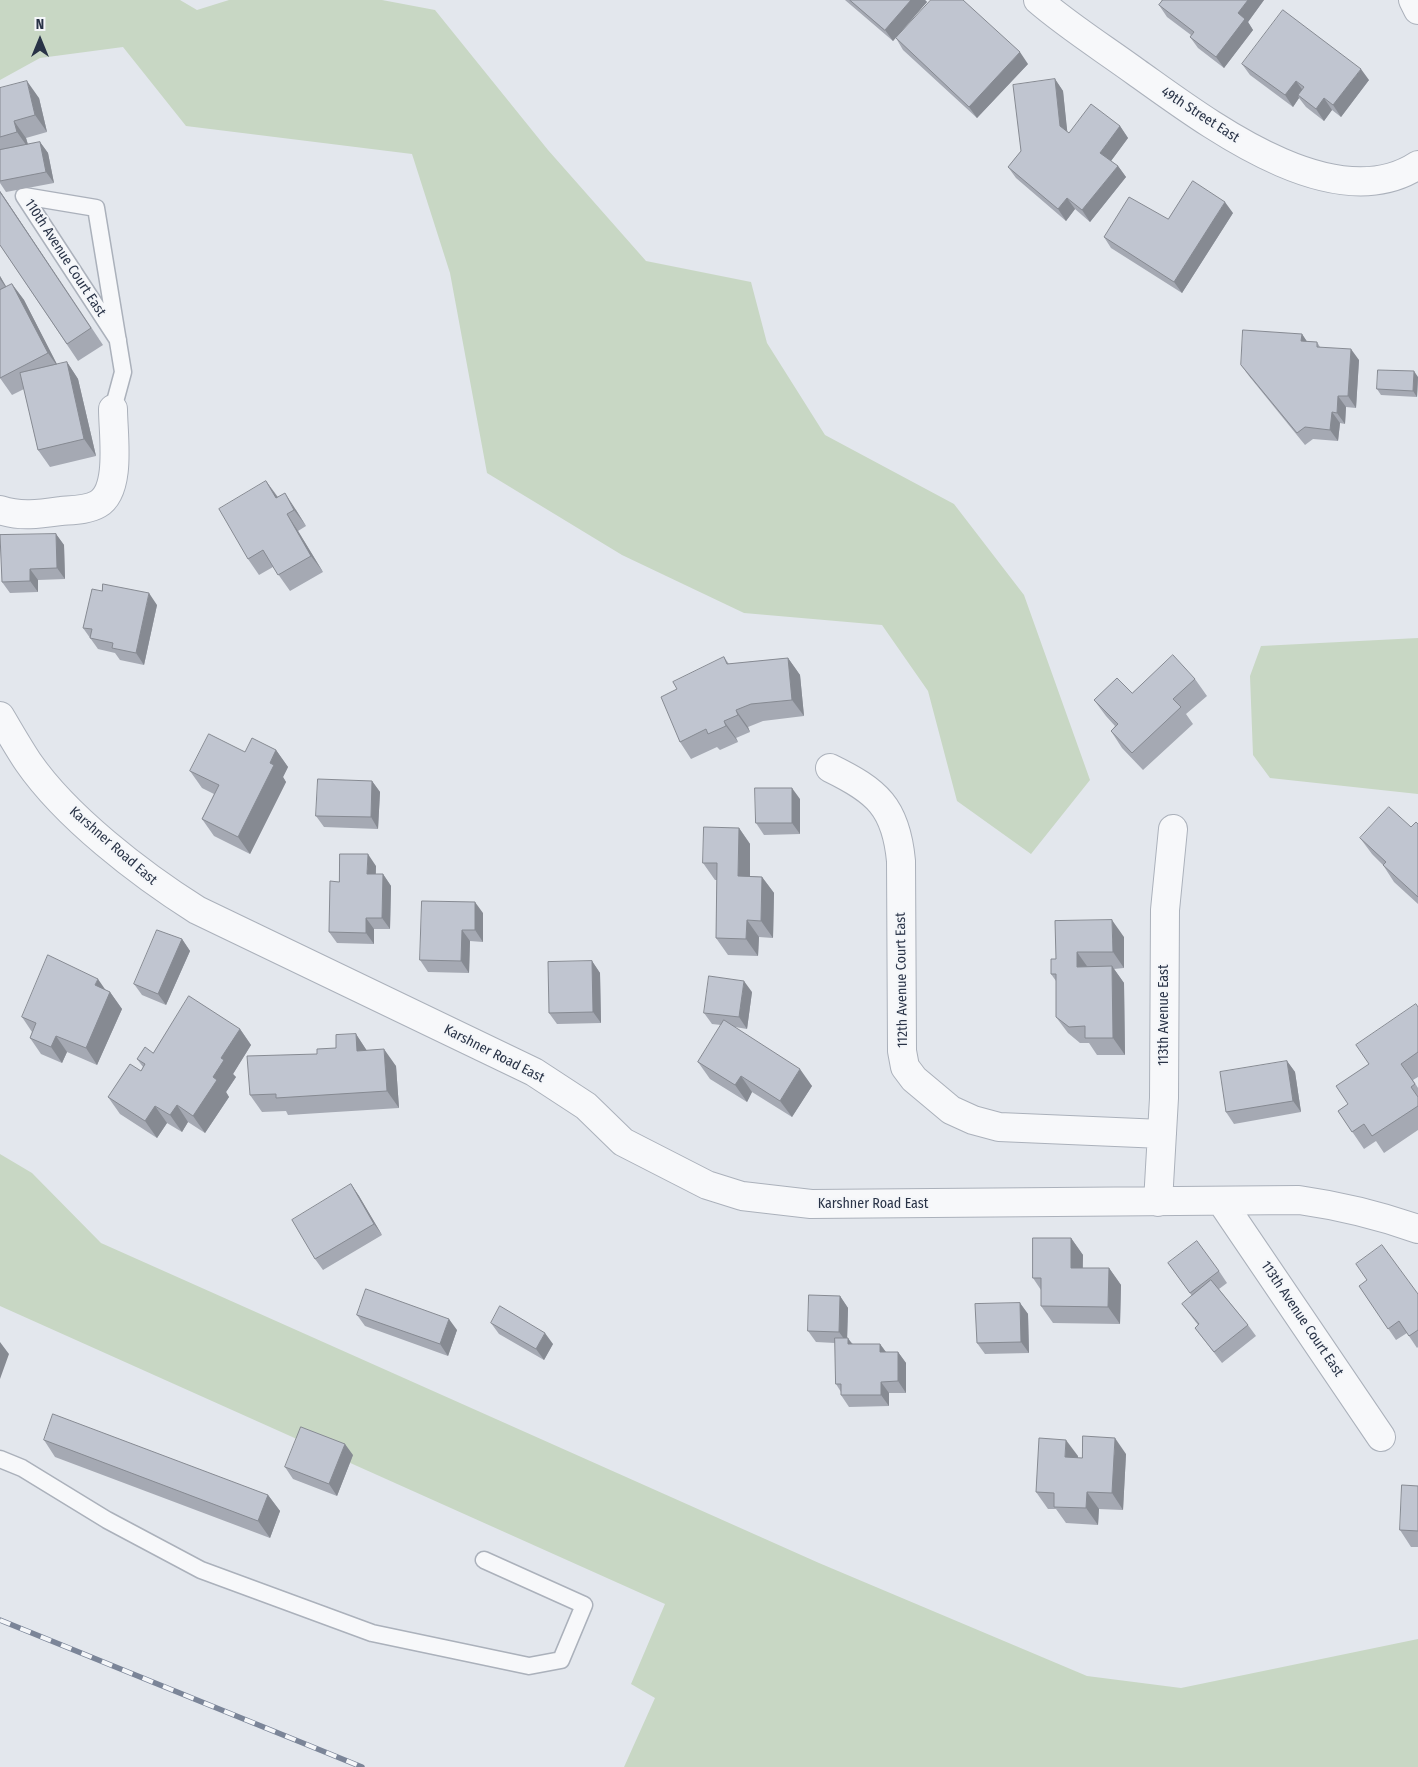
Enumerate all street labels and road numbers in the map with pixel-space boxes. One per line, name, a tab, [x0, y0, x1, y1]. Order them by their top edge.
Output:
street label: 49th Street East	[1158, 83, 1242, 147]
street label: 110th Avenue Court East	[21, 196, 109, 320]
street label: Karshner Road East	[66, 803, 160, 889]
street label: 112th Avenue Court East	[892, 912, 912, 1048]
street label: 113th Avenue East	[1156, 964, 1172, 1066]
street label: Karshner Road East	[441, 1021, 547, 1087]
street label: Karshner Road East	[818, 1196, 928, 1212]
street label: 113th Avenue Court East	[1257, 1258, 1347, 1380]

